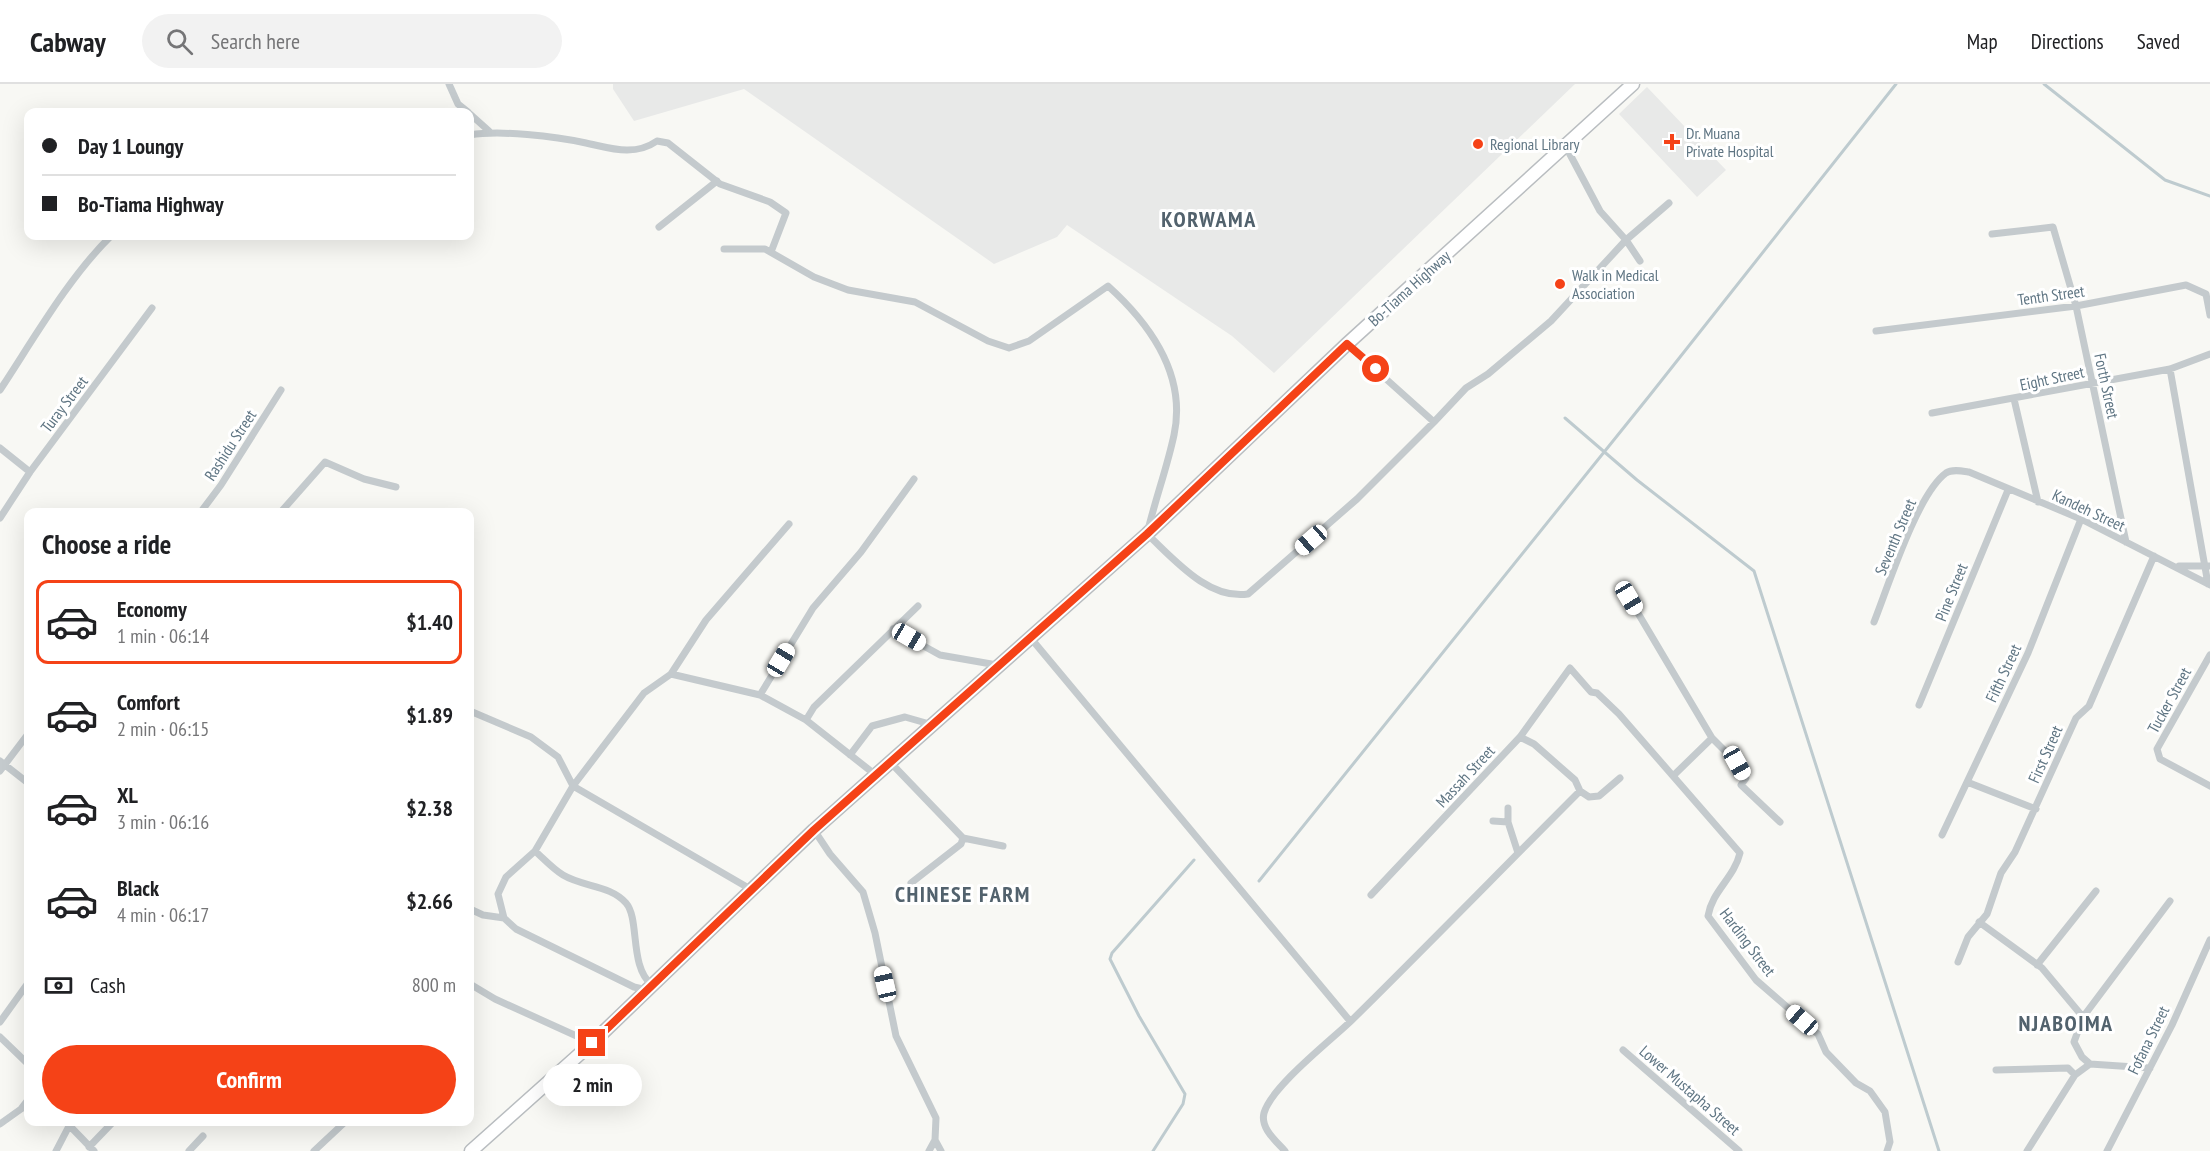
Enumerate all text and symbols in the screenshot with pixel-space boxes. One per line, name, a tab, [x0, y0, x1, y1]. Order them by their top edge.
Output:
search box	[142, 14, 562, 68]
text: Cabway	[30, 23, 106, 60]
icon: search	[163, 25, 196, 58]
text: Search here	[211, 27, 300, 55]
text: Map	[1967, 28, 1998, 55]
text: Directions	[2031, 28, 2104, 55]
text: Saved	[2137, 28, 2180, 55]
place label: Dr. Muana Private Hospital	[1686, 123, 1774, 161]
text: Day 1 Loungy	[78, 132, 183, 160]
marker: Dr. Muana Private Hospital	[1663, 133, 1681, 151]
place label: Regional Library	[1490, 134, 1580, 154]
marker: Regional Library	[1471, 137, 1485, 151]
text: Bo-Tiama Highway	[78, 190, 224, 218]
district label: KORWAMA	[1161, 205, 1257, 233]
street label: Bo-Tiama Highway	[1364, 246, 1454, 330]
place label: Walk in Medical Association	[1572, 265, 1659, 303]
marker: Walk in Medical Association	[1553, 277, 1567, 291]
street label: Tenth Street	[2016, 280, 2086, 310]
street label: Forth Street	[2090, 352, 2124, 421]
route start	[1362, 355, 1389, 382]
street label: Eight Street	[2018, 361, 2087, 395]
street label: Turay Street	[36, 371, 92, 436]
street label: Rashidu Street	[200, 405, 261, 484]
street label: Kandeh Street	[2049, 484, 2129, 536]
street label: Seventh Street	[1870, 495, 1920, 578]
car	[1292, 521, 1330, 559]
text: Choose a ride	[42, 527, 171, 561]
street label: Pine Street	[1930, 560, 1972, 624]
car	[1612, 578, 1646, 618]
icon: car	[45, 595, 99, 649]
text: Economy	[117, 595, 187, 623]
text: $1.40	[406, 608, 453, 636]
car	[889, 620, 929, 654]
text: 1 min · 06:14	[117, 623, 209, 649]
car	[764, 640, 798, 680]
street label: Fifth Street	[1981, 640, 2025, 705]
street label: Tucker Street	[2143, 663, 2195, 736]
icon: car	[45, 688, 99, 742]
text: Comfort	[117, 688, 180, 716]
text: $1.89	[406, 701, 453, 729]
text: 2 min · 06:15	[117, 716, 209, 742]
street label: First Street	[2024, 722, 2067, 786]
street label: Massah Street	[1431, 740, 1499, 811]
car	[1720, 743, 1754, 783]
icon: car	[45, 781, 99, 835]
text: XL	[117, 781, 138, 809]
text: $2.38	[406, 794, 453, 822]
text: 3 min · 06:16	[117, 809, 209, 835]
icon: car	[45, 874, 99, 928]
text: Black	[117, 874, 159, 902]
district label: CHINESE FARM	[895, 880, 1031, 908]
text: $2.66	[406, 887, 453, 915]
text: 4 min · 06:17	[117, 902, 209, 928]
street label: Harding Street	[1716, 904, 1780, 981]
car	[872, 964, 898, 1004]
icon: cash	[42, 969, 75, 1002]
text: Cash	[90, 971, 126, 999]
text: 800 m	[412, 972, 456, 998]
car	[1783, 1001, 1821, 1039]
street label: Fofana Street	[2123, 1002, 2173, 1078]
district label: NJABOIMA	[2018, 1009, 2114, 1037]
route end	[578, 1029, 605, 1056]
street label: Lower Mustapha Street	[1636, 1041, 1745, 1139]
button: Confirm	[42, 1045, 456, 1114]
callout: 2 min	[542, 1064, 642, 1106]
text: 2 min	[572, 1072, 613, 1098]

